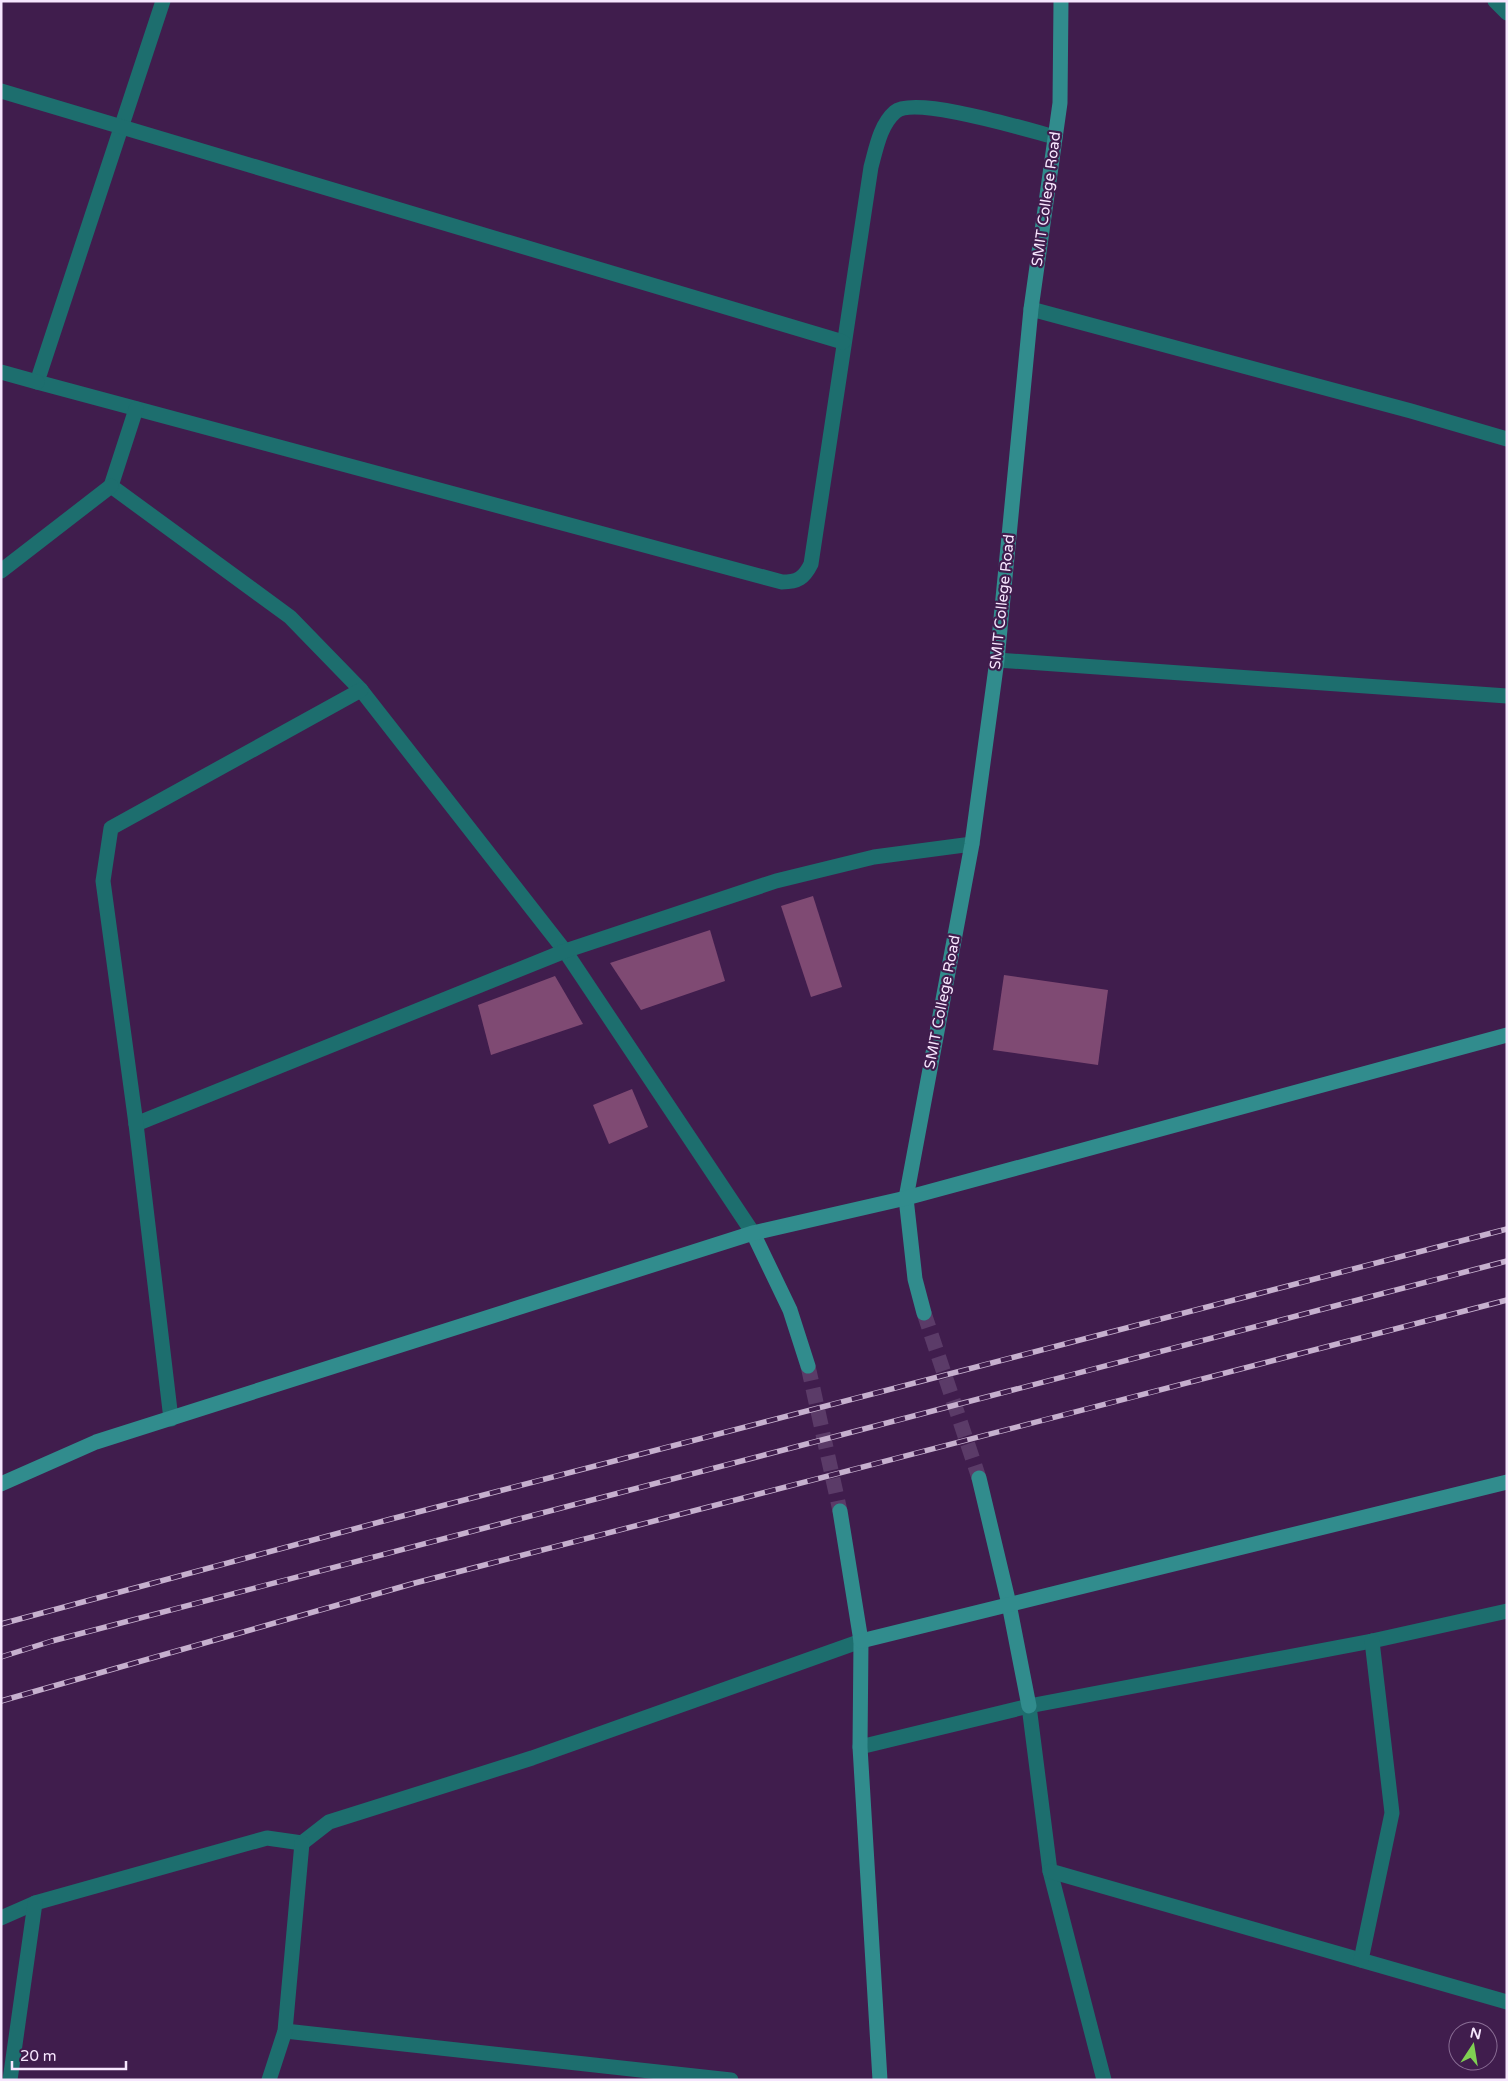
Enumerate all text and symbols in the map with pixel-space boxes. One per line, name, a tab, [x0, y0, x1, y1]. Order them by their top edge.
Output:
street label: SMIT College Road	[1028, 130, 1064, 268]
street label: SMIT College Road	[986, 534, 1018, 670]
street label: SMIT College Road	[920, 934, 964, 1070]
north arrow	[1448, 2021, 1498, 2071]
text: N	[1468, 2024, 1483, 2043]
scale bar	[12, 2038, 126, 2070]
text: 20 m	[20, 2047, 57, 2065]

